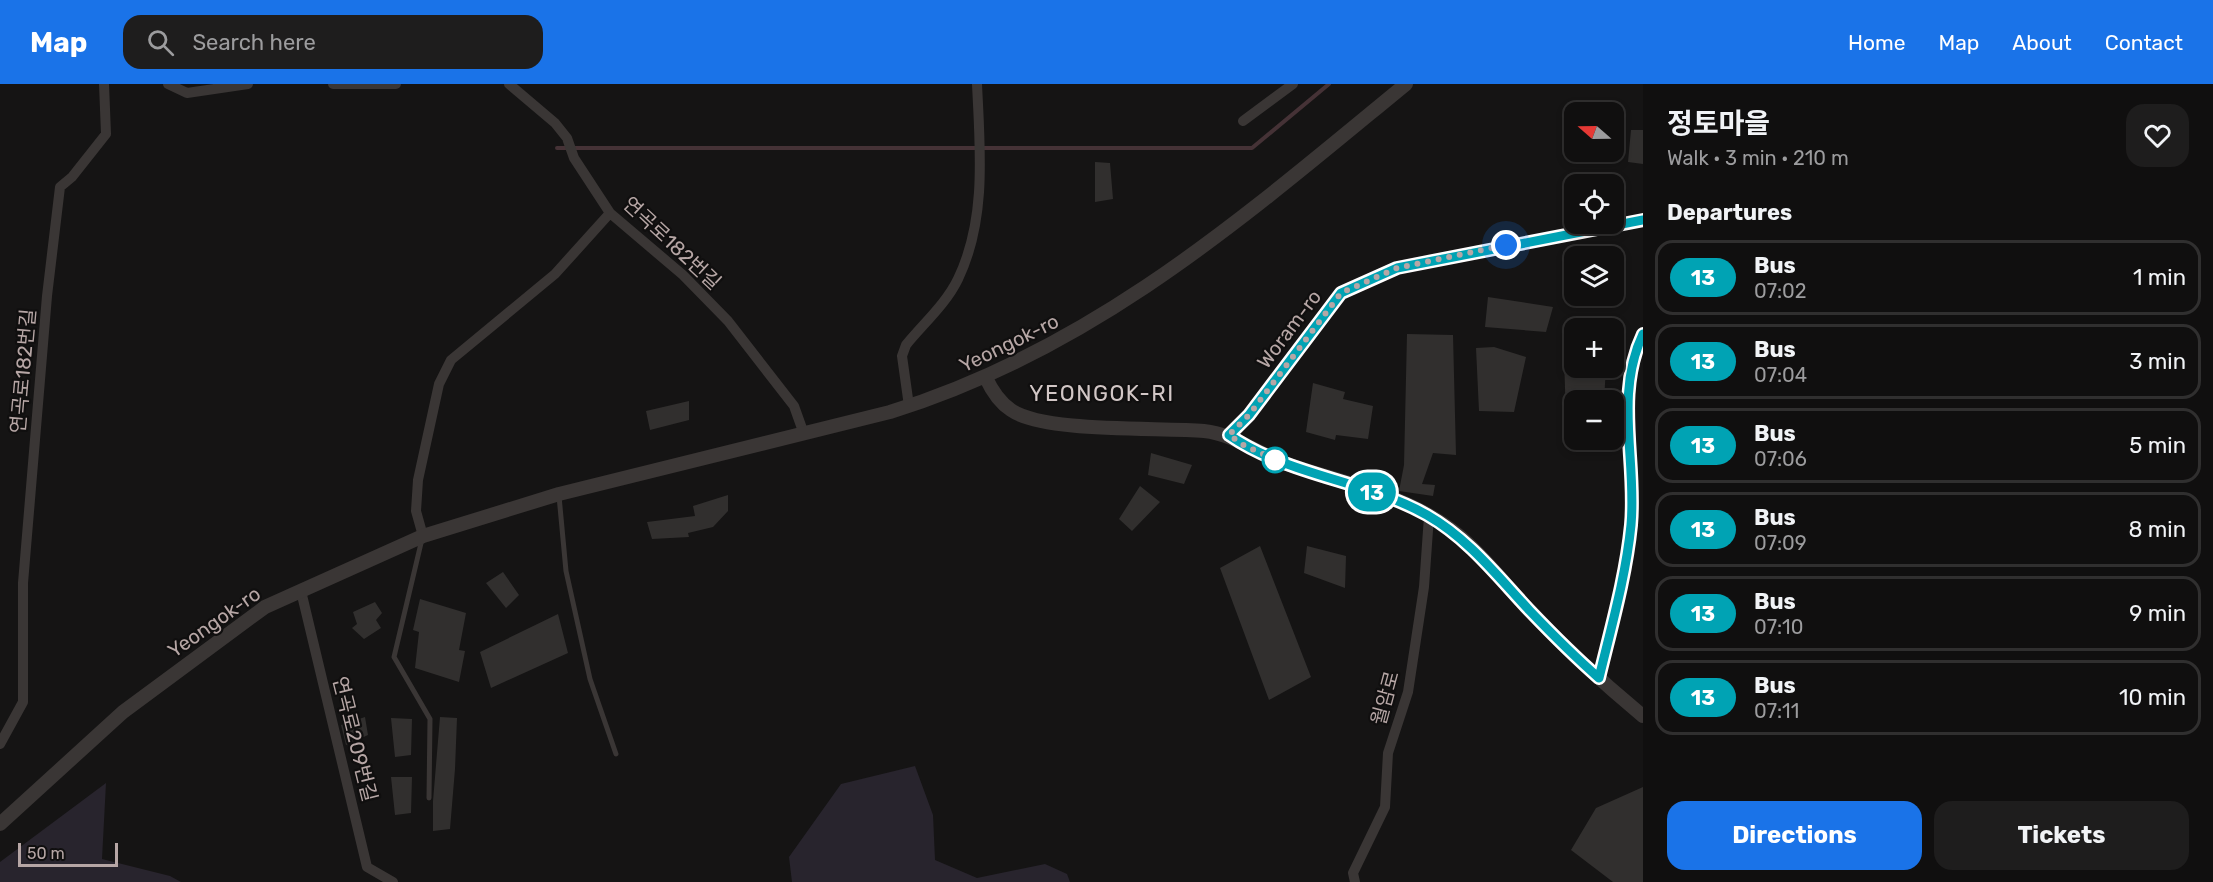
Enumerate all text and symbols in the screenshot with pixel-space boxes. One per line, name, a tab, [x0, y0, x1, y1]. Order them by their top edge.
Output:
search box	[123, 15, 543, 69]
text: Map	[30, 26, 87, 59]
icon: search	[144, 26, 177, 59]
text: Search here	[192, 29, 316, 56]
text: Home	[1848, 30, 1905, 55]
text: Map	[1938, 30, 1979, 55]
text: About	[2012, 30, 2072, 55]
text: Contact	[2105, 30, 2183, 55]
north arrow	[1564, 102, 1624, 162]
map controls	[1564, 102, 1624, 450]
button: heart	[2126, 104, 2189, 167]
text: 정토마을	[1667, 107, 1770, 140]
text: Walk · 3 min · 210 m	[1667, 146, 1849, 170]
button: locate	[1564, 174, 1624, 234]
street label: 연곡로182번길	[618, 192, 726, 294]
text: Departures	[1667, 199, 1792, 226]
your location	[1491, 230, 1521, 260]
button: layers	[1564, 246, 1624, 306]
text: Bus	[1754, 252, 1796, 279]
text: 1 min	[2133, 264, 2186, 291]
text: 13	[1691, 265, 1715, 290]
text: 07:02	[1754, 279, 1807, 303]
street label: Woram-ro	[1252, 285, 1326, 373]
street label: 연곡로182번길	[6, 308, 40, 434]
street label: Yeongok-ro	[955, 309, 1063, 377]
button: +	[1564, 318, 1624, 378]
text: Bus	[1754, 336, 1796, 363]
text: 3 min	[2129, 348, 2186, 375]
text: 13	[1691, 349, 1715, 374]
text: 07:04	[1754, 363, 1807, 387]
district label: YEONGOK-RI	[1029, 380, 1175, 407]
button: −	[1564, 390, 1624, 450]
text: Bus	[1754, 420, 1796, 447]
text: 5 min	[2129, 432, 2186, 459]
text: 13	[1691, 433, 1715, 458]
unlabelled marker	[1262, 447, 1288, 473]
text: 07:06	[1754, 447, 1807, 471]
line badge: 13	[1345, 472, 1399, 512]
text: 13	[1360, 480, 1384, 505]
text: Bus	[1754, 504, 1796, 531]
text: 8 min	[2128, 516, 2186, 543]
text: 13	[1691, 517, 1715, 542]
text: 07:09	[1754, 531, 1807, 555]
street label: Yeongok-ro	[163, 581, 265, 663]
text: Bus	[1754, 588, 1796, 615]
text: 9 min	[2129, 600, 2186, 627]
text: 13	[1691, 601, 1715, 626]
text: 07:10	[1754, 615, 1803, 639]
street label: 월암로	[1366, 668, 1404, 728]
text: Bus	[1754, 672, 1796, 699]
street label: 연곡로209번길	[328, 674, 382, 804]
text: 10 min	[2119, 684, 2186, 711]
text: 13	[1691, 685, 1715, 710]
text: 07:11	[1754, 699, 1799, 723]
button: Directions	[1667, 801, 1922, 870]
button: Tickets	[1934, 801, 2189, 870]
scale bar	[18, 840, 118, 868]
text: 50 m	[27, 844, 65, 863]

